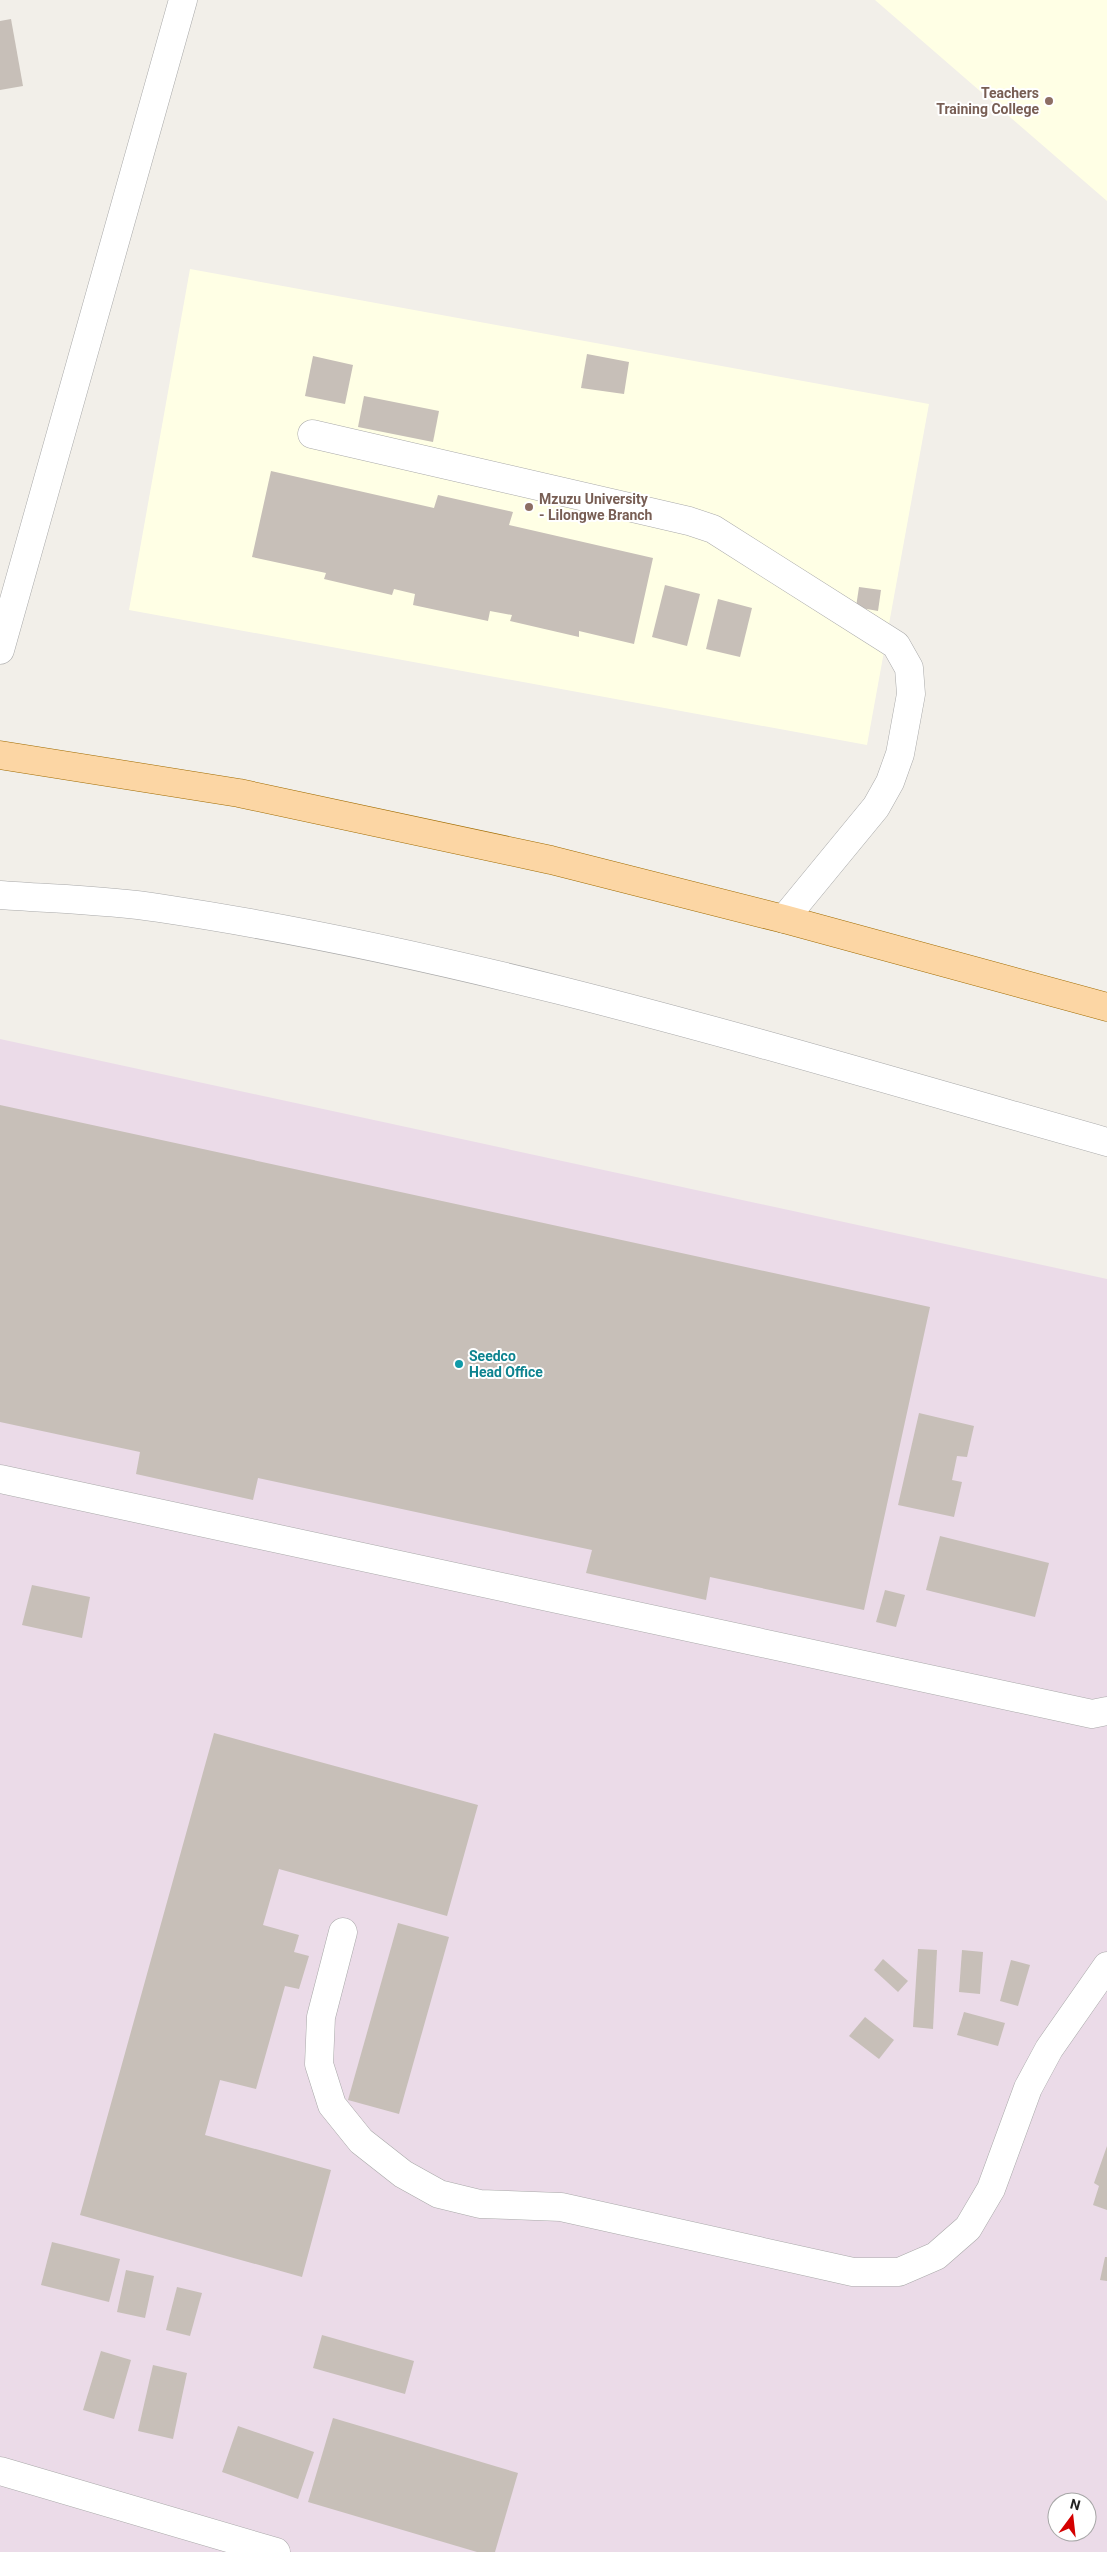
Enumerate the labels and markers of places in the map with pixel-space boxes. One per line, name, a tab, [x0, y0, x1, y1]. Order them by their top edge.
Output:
place label: Teachers Training College	[936, 85, 1039, 117]
marker: Teachers Training College	[1043, 95, 1055, 107]
place label: Mzuzu University - Lilongwe Branch	[539, 491, 653, 523]
marker: Mzuzu University - Lilongwe Branch	[523, 501, 535, 513]
place label: Seedco Head Office	[469, 1348, 543, 1380]
marker: Seedco Head Office	[453, 1358, 465, 1370]

